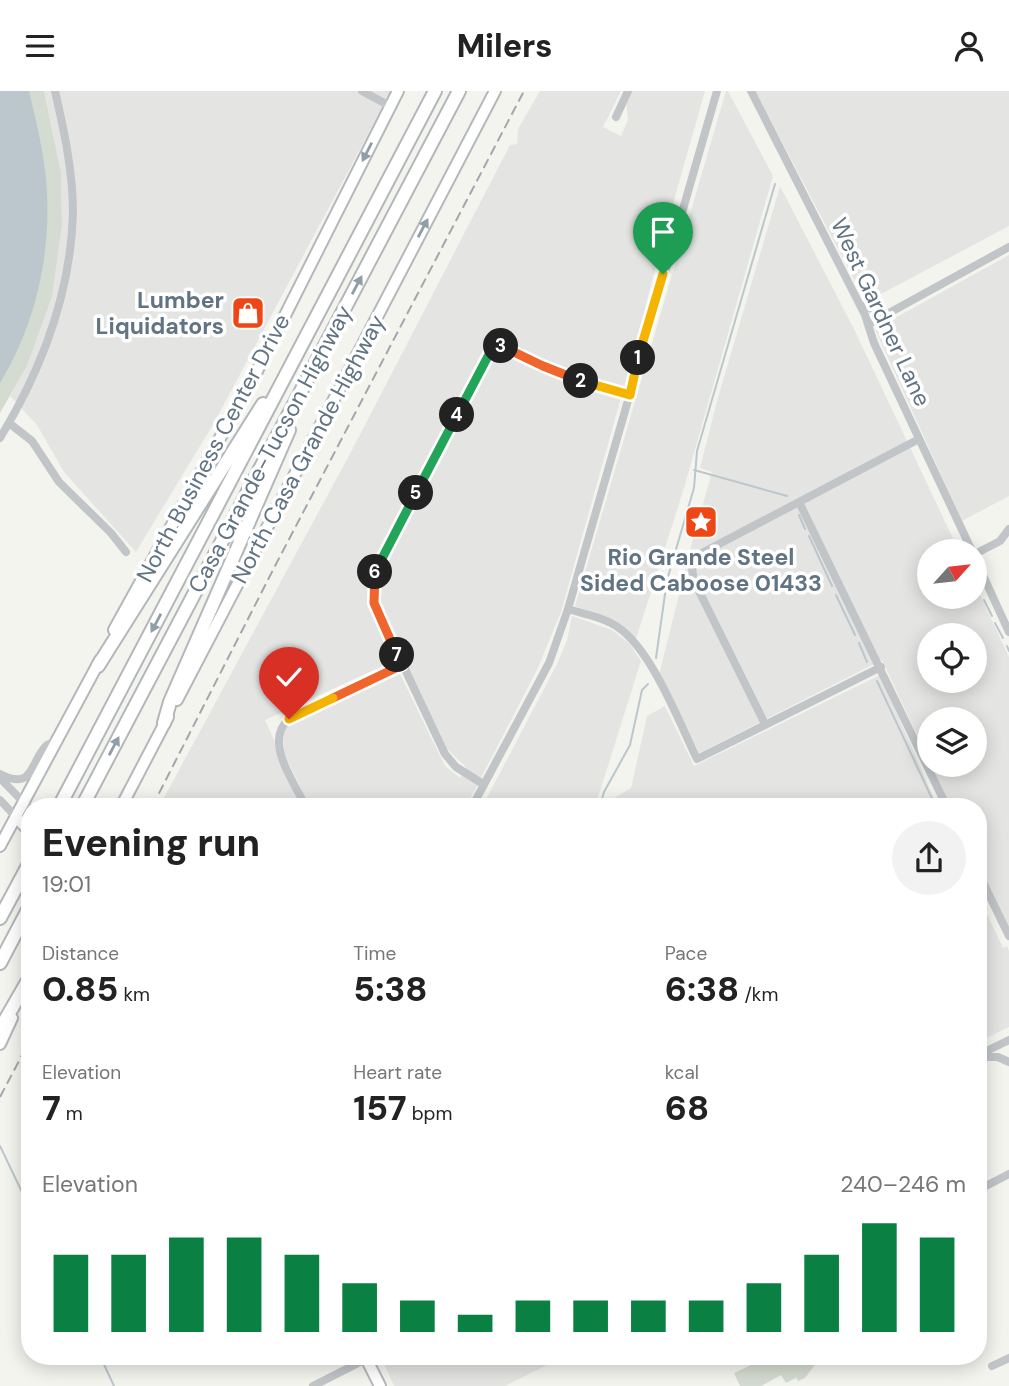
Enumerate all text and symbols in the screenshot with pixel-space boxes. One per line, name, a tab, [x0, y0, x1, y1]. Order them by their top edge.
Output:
text: Milers	[457, 25, 552, 67]
icon: menu	[21, 27, 59, 65]
icon: person	[950, 27, 988, 65]
one-way arrow	[361, 142, 372, 162]
pin	[633, 202, 693, 274]
icon: arrive	[644, 213, 682, 251]
street label: West Gardner Lane	[824, 213, 938, 411]
one-way arrow	[418, 218, 429, 238]
one-way arrow	[351, 275, 363, 295]
place label: Lumber Liquidators	[96, 285, 224, 341]
shop icon: Lumber Liquidators	[229, 294, 267, 332]
street label: Casa Grande-Tucson Highway	[181, 300, 359, 598]
street label: North Business Center Drive	[129, 309, 297, 587]
street label: North Casa Grande Highway	[224, 309, 392, 589]
pin: 3	[484, 329, 518, 363]
text: 3	[495, 333, 506, 358]
pin: 1	[620, 341, 656, 375]
text: 1	[634, 345, 641, 370]
pin: 2	[564, 363, 598, 399]
text: 2	[575, 368, 586, 393]
pin: 4	[440, 397, 475, 433]
text: 4	[450, 402, 463, 427]
pin: 5	[398, 475, 434, 511]
text: 5	[410, 480, 421, 505]
place icon: Rio Grande Steel Sided Caboose 01433	[682, 503, 720, 541]
north arrow	[917, 539, 987, 609]
map controls	[917, 539, 987, 777]
place label: Rio Grande Steel Sided Caboose 01433	[580, 542, 822, 598]
pin: 6	[358, 554, 392, 589]
text: 6	[368, 559, 381, 584]
one-way arrow	[151, 613, 162, 633]
button: locate	[917, 623, 987, 693]
pin: 7	[380, 637, 414, 673]
text: 7	[391, 642, 402, 667]
pin	[259, 647, 319, 719]
icon: check	[270, 658, 308, 696]
button: layers	[917, 707, 987, 777]
one-way arrow	[108, 736, 119, 756]
text: Evening run	[42, 818, 260, 868]
button: share	[892, 821, 966, 895]
text: 19:01	[42, 869, 91, 899]
text: Distance	[42, 941, 119, 966]
text: Time	[353, 941, 396, 966]
text: Pace	[665, 941, 707, 966]
text: 0.85	[42, 966, 118, 1012]
text: 5:38	[353, 966, 428, 1012]
text: 6:38	[665, 966, 739, 1012]
text: km	[118, 982, 150, 1007]
text: /km	[739, 982, 778, 1007]
text: Elevation	[42, 1060, 121, 1085]
text: Heart rate	[353, 1060, 442, 1085]
text: kcal	[665, 1060, 699, 1085]
text: 7	[42, 1085, 61, 1131]
text: 157	[353, 1085, 407, 1131]
text: 68	[665, 1085, 709, 1131]
text: m	[61, 1101, 83, 1126]
text: bpm	[407, 1101, 452, 1126]
text: Elevation	[42, 1169, 138, 1199]
text: 240–246 m	[840, 1169, 966, 1199]

